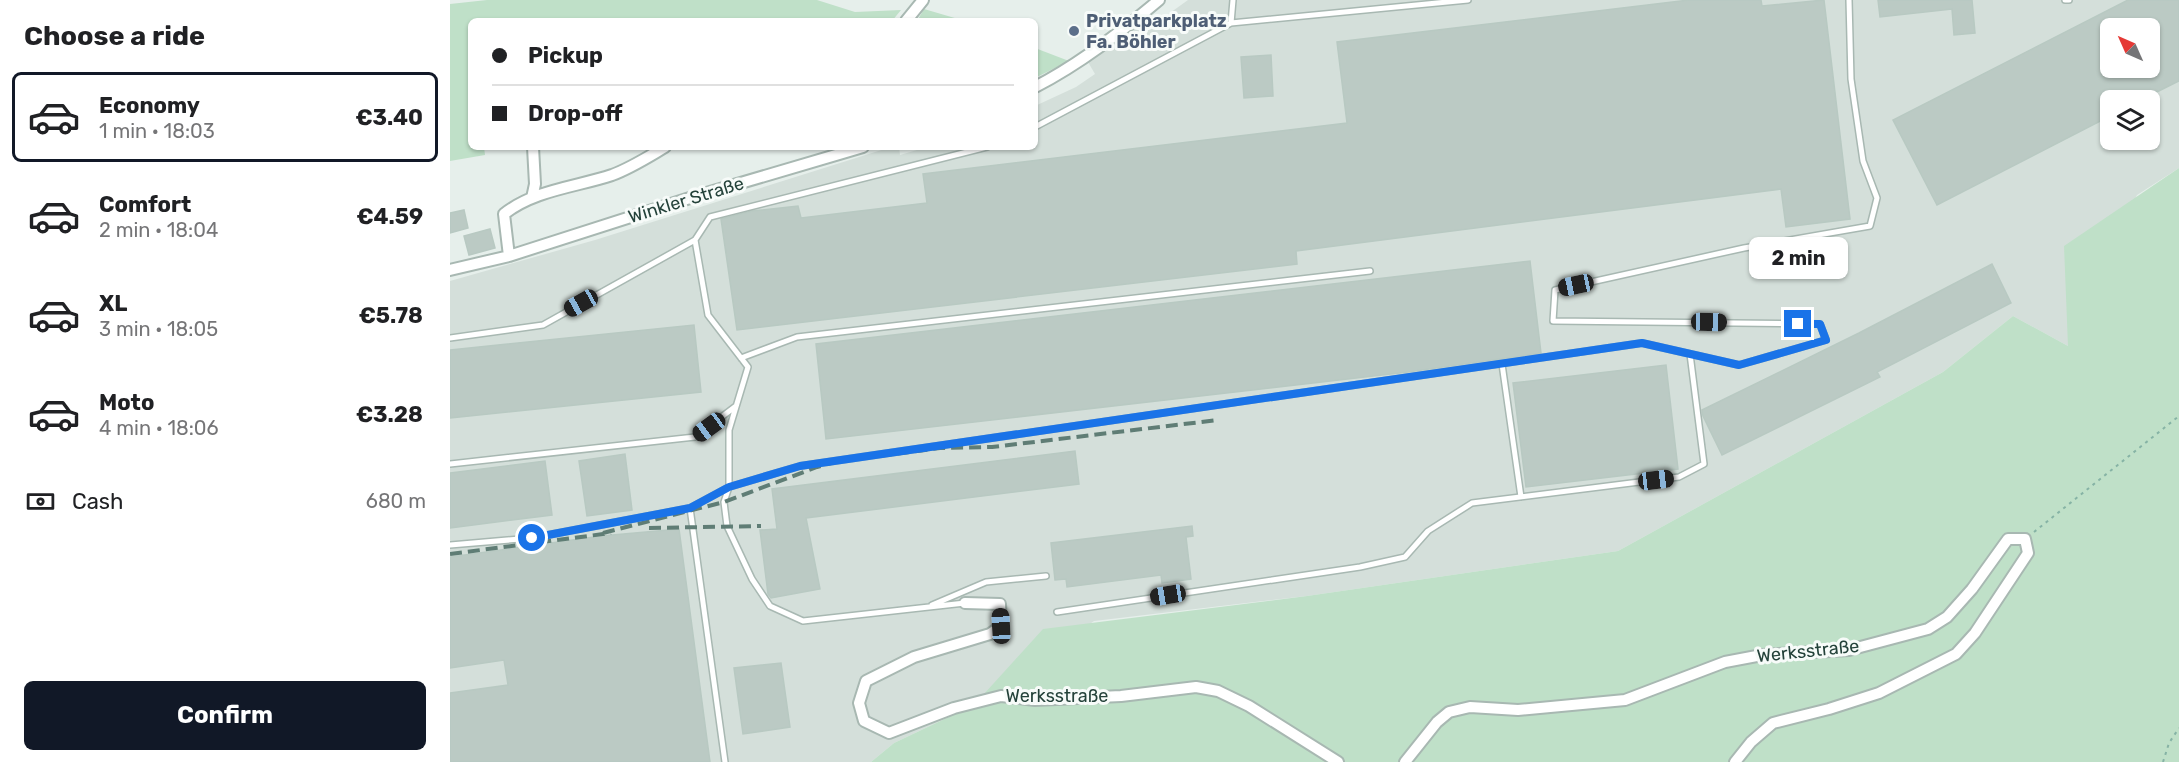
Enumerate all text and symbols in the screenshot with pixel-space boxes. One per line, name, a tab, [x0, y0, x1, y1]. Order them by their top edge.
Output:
place label: Privatparkplatz Fa. Böhler	[1086, 10, 1227, 53]
north arrow	[2100, 18, 2160, 78]
map controls	[2100, 18, 2160, 150]
text: Choose a ride	[24, 20, 205, 52]
marker: Privatparkplatz Fa. Böhler	[1067, 24, 1081, 38]
text: Pickup	[528, 42, 603, 69]
icon: car	[27, 90, 81, 144]
button: layers	[2100, 90, 2160, 150]
text: Economy	[99, 92, 200, 119]
text: Drop-off	[528, 100, 623, 127]
text: €3.40	[355, 104, 423, 131]
text: 1 min · 18:03	[99, 119, 215, 143]
street label: Winkler Straße	[625, 172, 747, 228]
icon: car	[27, 189, 81, 243]
text: Comfort	[99, 191, 191, 218]
text: €4.59	[356, 203, 423, 230]
text: 2 min · 18:04	[99, 218, 218, 242]
callout: 2 min	[1748, 237, 1848, 279]
text: 2 min	[1771, 246, 1826, 270]
car	[1557, 272, 1595, 298]
car	[561, 286, 601, 320]
icon: car	[27, 288, 81, 342]
text: XL	[99, 290, 127, 317]
text: €5.78	[359, 302, 423, 329]
route end	[1784, 310, 1811, 337]
car	[1691, 313, 1727, 331]
text: 3 min · 18:05	[99, 317, 218, 341]
icon: car	[27, 387, 81, 441]
text: Moto	[99, 389, 154, 416]
text: €3.28	[356, 401, 423, 428]
car	[689, 409, 729, 445]
text: 4 min · 18:06	[99, 416, 219, 440]
car	[1637, 469, 1675, 491]
icon: cash	[24, 485, 57, 518]
text: Cash	[72, 488, 123, 515]
text: 680 m	[366, 489, 426, 513]
route start	[518, 524, 545, 551]
car	[1149, 583, 1187, 607]
car	[991, 608, 1011, 644]
street label: Werksstraße	[1756, 635, 1860, 667]
button: Confirm	[24, 681, 426, 750]
street label: Werksstraße	[1006, 685, 1108, 707]

